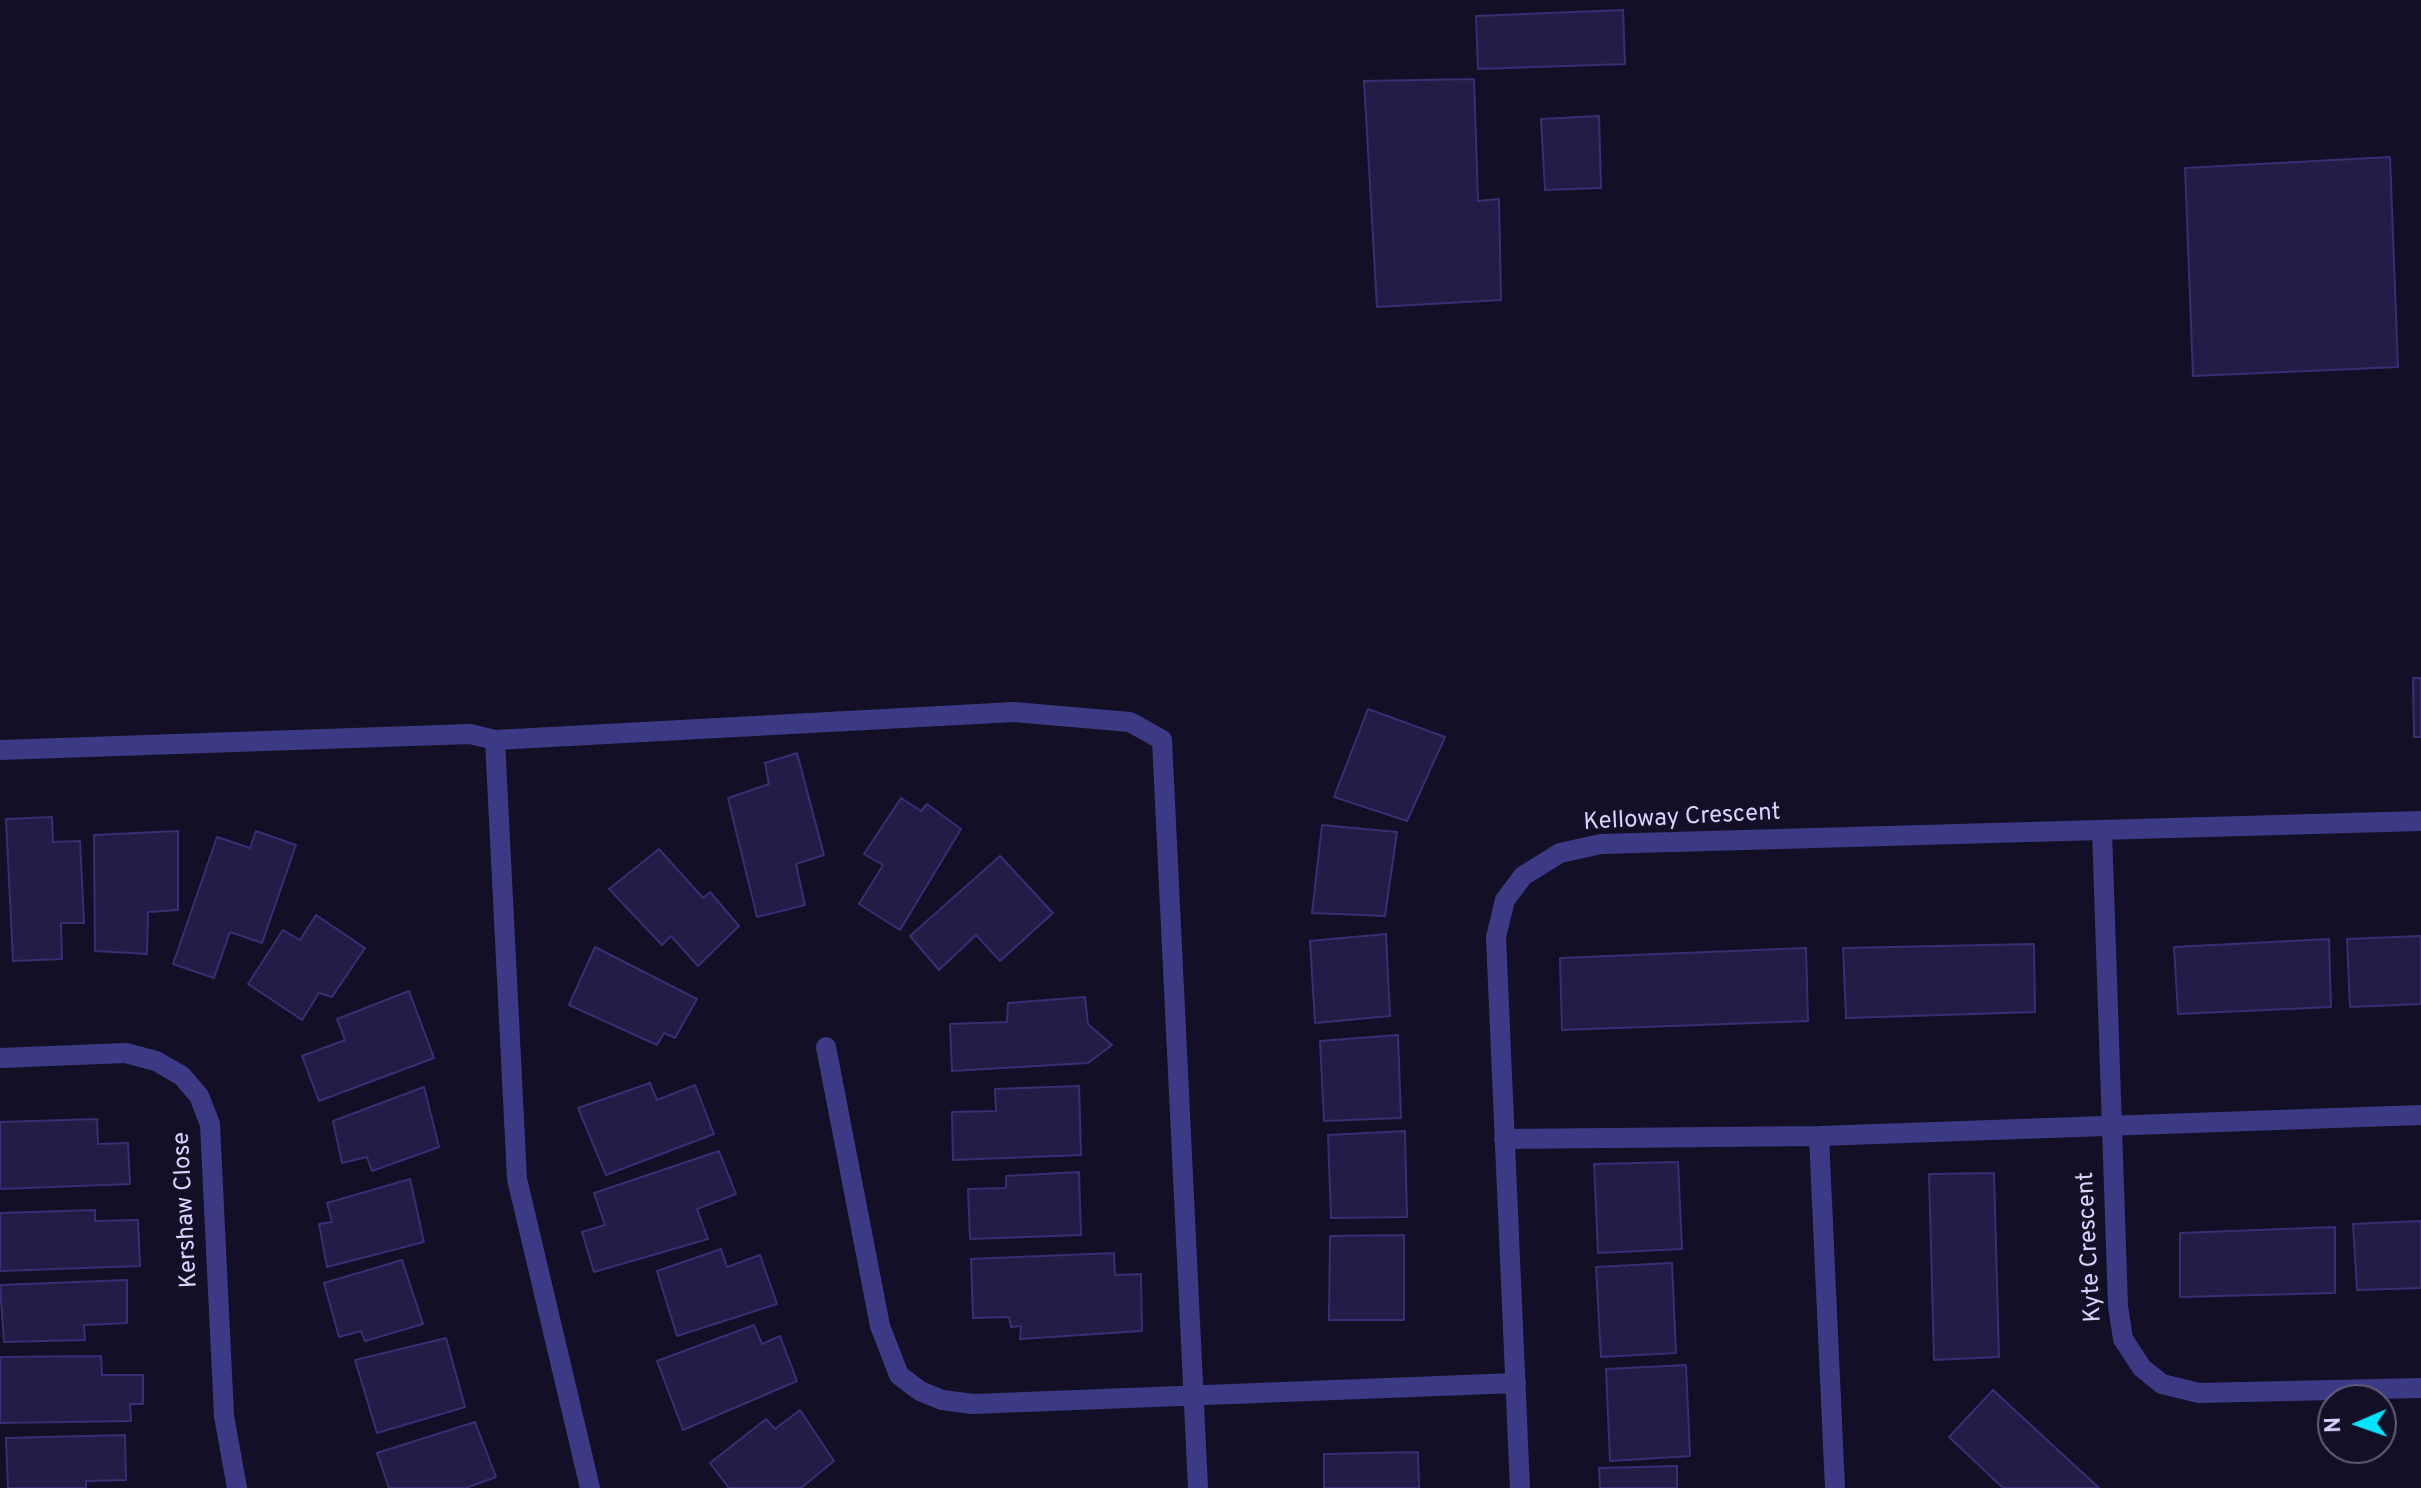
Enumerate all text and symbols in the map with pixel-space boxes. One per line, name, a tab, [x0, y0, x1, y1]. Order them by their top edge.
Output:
street label: Kelloway Crescent	[1583, 799, 1781, 839]
street label: Kershaw Close	[169, 1131, 205, 1289]
street label: Kyte Crescent	[2073, 1171, 2109, 1323]
north arrow	[2317, 1384, 2397, 1464]
text: N	[2321, 1416, 2348, 1433]

